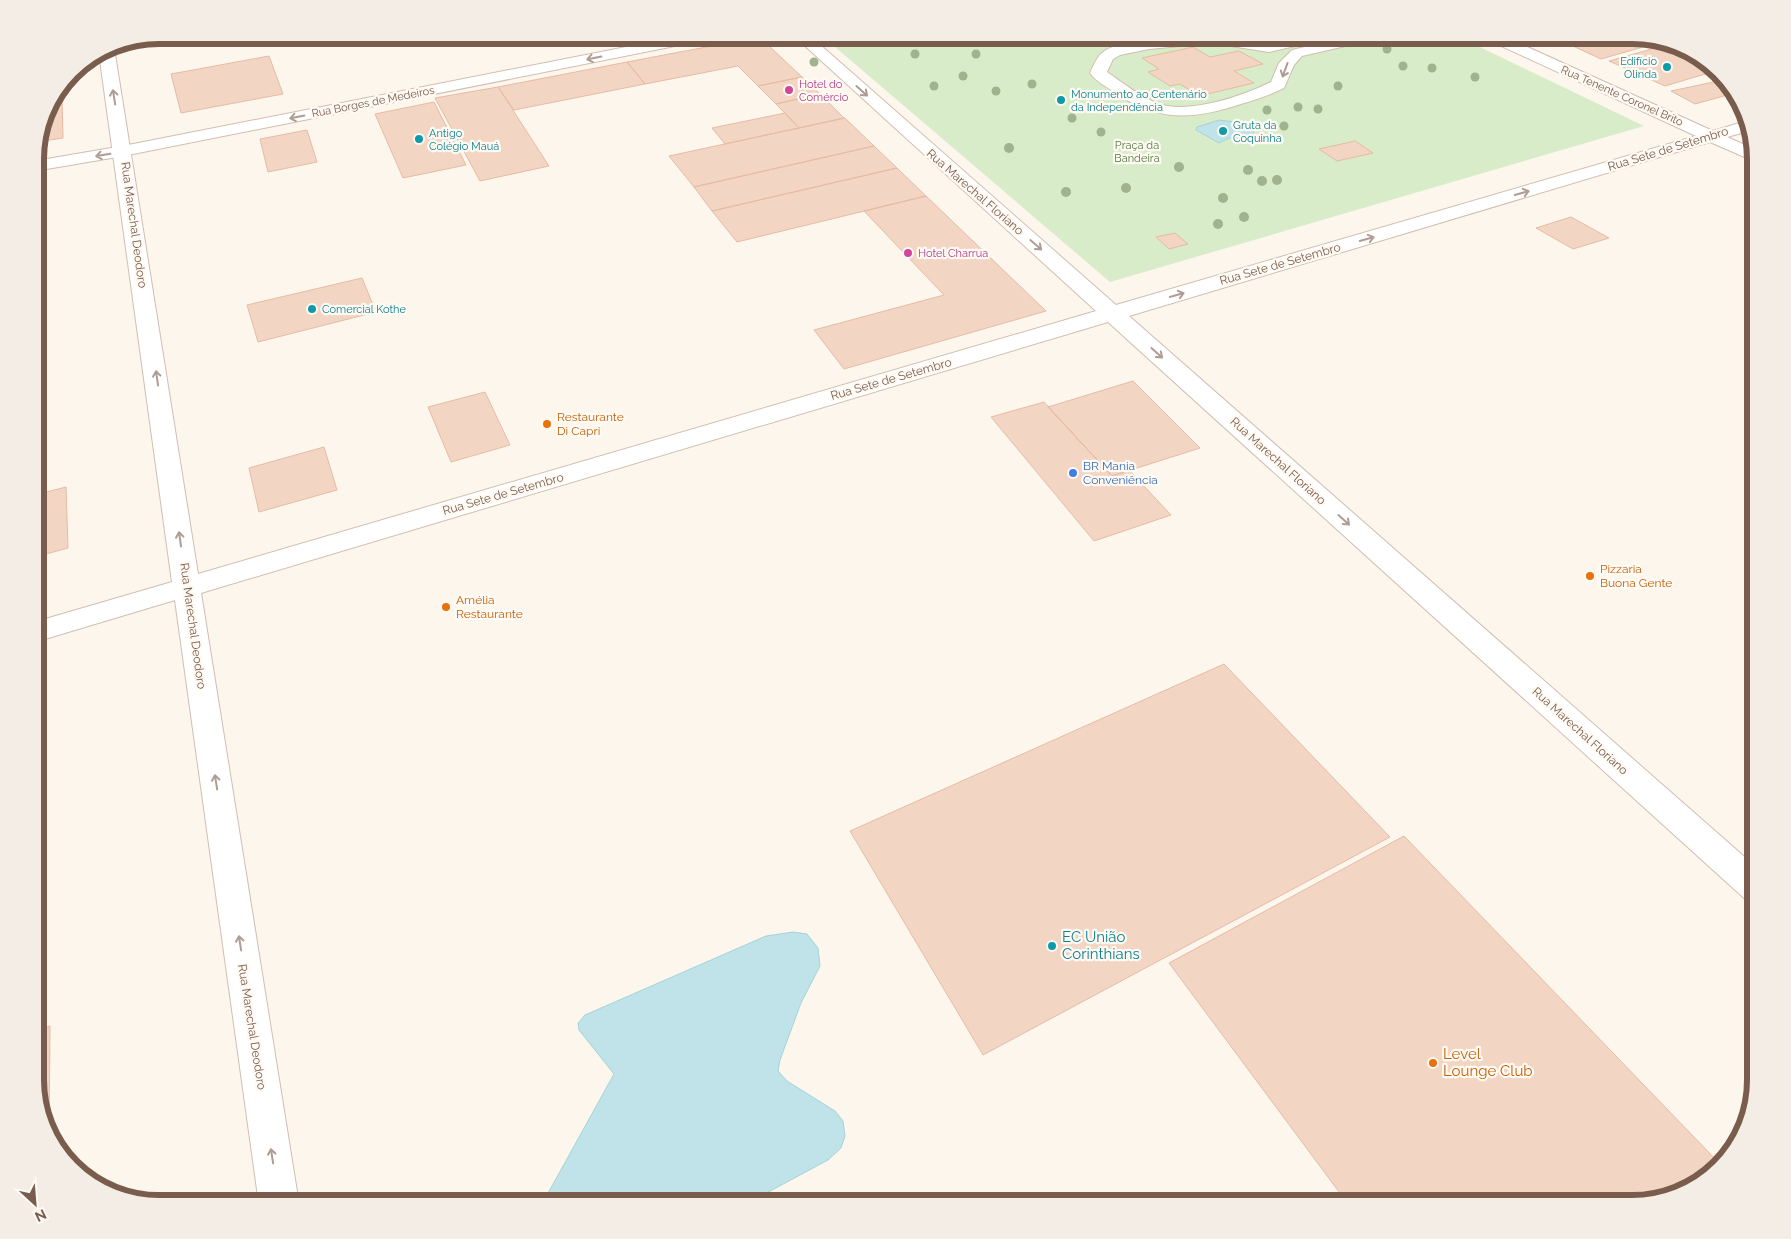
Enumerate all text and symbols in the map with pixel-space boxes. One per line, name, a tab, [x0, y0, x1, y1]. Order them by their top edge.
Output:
one-way arrow	[586, 54, 602, 63]
place label: Edifício Olinda	[1620, 55, 1657, 81]
marker: Edifício Olinda	[1661, 61, 1673, 73]
one-way arrow	[1280, 62, 1289, 77]
street label: Rua Tenente Coronel Brito	[1559, 63, 1686, 129]
place label: Hotel do Comércio	[799, 78, 849, 104]
street label: Rua Borges de Medeiros	[311, 84, 435, 120]
marker: Hotel do Comércio	[783, 84, 795, 96]
one-way arrow	[855, 85, 868, 97]
place label: Monumento ao Centenário da Independência	[1071, 88, 1207, 114]
one-way arrow	[109, 89, 119, 105]
marker: Monumento ao Centenário da Independência	[1055, 94, 1067, 106]
one-way arrow	[289, 113, 305, 122]
place label: Gruta da Coquinha	[1233, 119, 1282, 145]
street label: Rua Sete de Setembro	[1606, 124, 1730, 174]
marker: Gruta da Coquinha	[1217, 125, 1229, 137]
place label: Antigo Colégio Mauá	[429, 127, 499, 153]
marker: Antigo Colégio Mauá	[413, 133, 425, 145]
park label: Praça da Bandeira	[1114, 139, 1160, 165]
street label: Rua Marechal Floriano	[924, 146, 1026, 238]
one-way arrow	[95, 150, 111, 160]
street label: Rua Marechal Deodoro	[118, 161, 150, 289]
one-way arrow	[1514, 187, 1530, 197]
one-way arrow	[1358, 233, 1374, 243]
one-way arrow	[1029, 239, 1042, 251]
street label: Rua Sete de Setembro	[1218, 240, 1342, 288]
marker: Hotel Charrua	[902, 247, 914, 259]
place label: Hotel Charrua	[918, 247, 988, 260]
one-way arrow	[1169, 289, 1185, 299]
marker: Comercial Kothe	[306, 303, 318, 315]
place label: Comercial Kothe	[322, 303, 407, 316]
one-way arrow	[1151, 347, 1164, 359]
street label: Rua Sete de Setembro	[829, 355, 953, 403]
one-way arrow	[151, 371, 161, 387]
place label: Restaurante Di Capri	[557, 410, 624, 438]
street label: Rua Marechal Floriano	[1227, 414, 1329, 508]
marker: Restaurante Di Capri	[541, 418, 553, 430]
place label: BR Mania Conveniência	[1083, 459, 1158, 487]
marker: BR Mania Conveniência	[1067, 467, 1079, 479]
street label: Rua Sete de Setembro	[441, 470, 565, 518]
one-way arrow	[1337, 514, 1350, 525]
one-way arrow	[175, 532, 185, 548]
street label: Rua Marechal Deodoro	[177, 562, 209, 690]
place label: Pizzaria Buona Gente	[1600, 562, 1672, 590]
marker: Pizzaria Buona Gente	[1584, 570, 1596, 582]
place label: Amélia Restaurante	[456, 593, 523, 621]
marker: Amélia Restaurante	[440, 601, 452, 613]
street label: Rua Marechal Floriano	[1529, 684, 1631, 778]
one-way arrow	[210, 775, 220, 791]
place label: EC União Corinthians	[1062, 928, 1140, 963]
one-way arrow	[234, 936, 244, 952]
marker: EC União Corinthians	[1046, 940, 1058, 952]
street label: Rua Marechal Deodoro	[235, 963, 269, 1091]
place label: Level Lounge Club	[1443, 1045, 1533, 1080]
marker: Level Lounge Club	[1427, 1057, 1439, 1069]
one-way arrow	[266, 1148, 276, 1164]
north arrow	[10, 1179, 60, 1229]
text: N	[32, 1206, 49, 1225]

